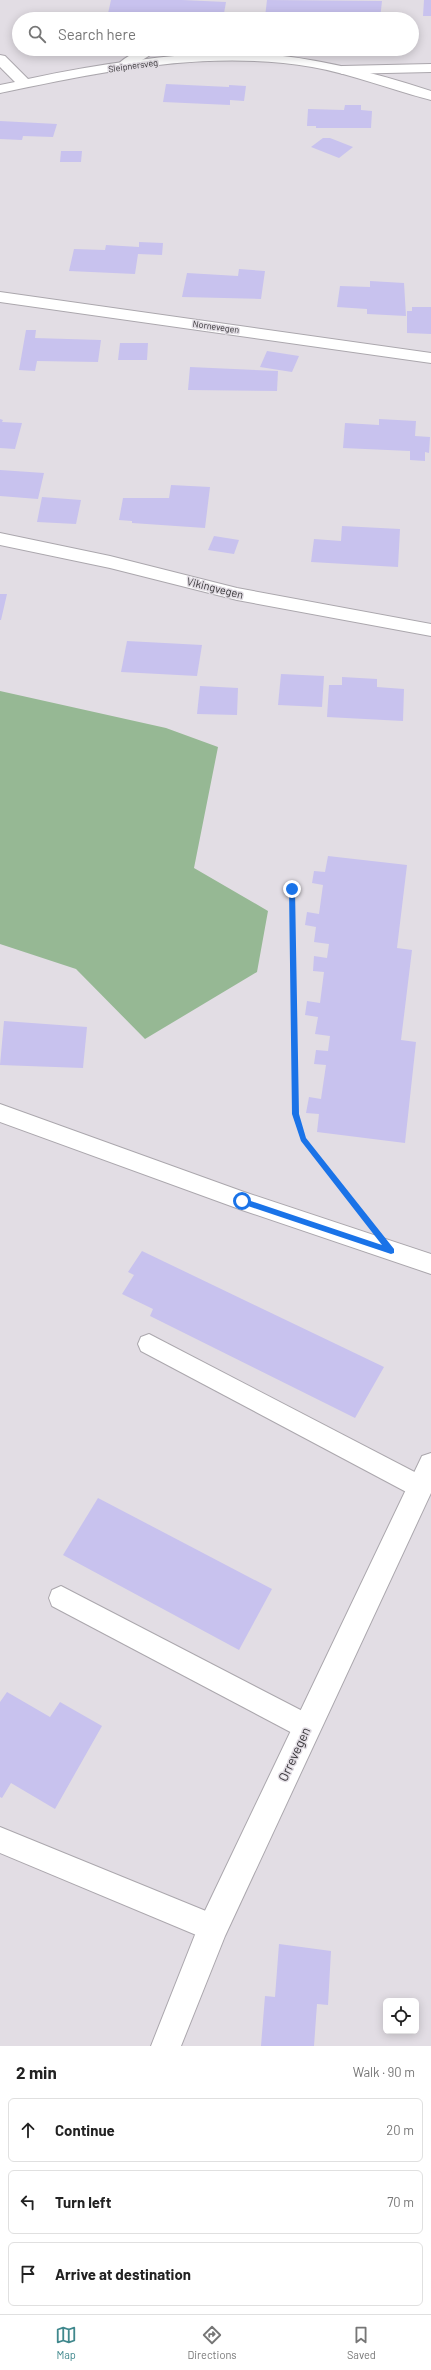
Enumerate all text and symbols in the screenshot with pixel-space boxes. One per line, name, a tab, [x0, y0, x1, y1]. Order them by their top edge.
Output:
search box	[12, 12, 419, 56]
icon: search	[26, 23, 48, 45]
text: Search here	[58, 25, 136, 43]
street label: Sleipnersveg	[107, 57, 159, 74]
street label: Nornevegen	[192, 318, 240, 335]
street label: Vikingvegen	[185, 574, 245, 601]
route end	[283, 880, 301, 898]
route start	[233, 1192, 251, 1210]
street label: Orrevegen	[274, 1724, 314, 1784]
map controls	[383, 1998, 419, 2034]
button: locate	[383, 1998, 419, 2034]
text: 2 min	[16, 2062, 57, 2082]
text: Walk · 90 m	[353, 2064, 415, 2080]
icon: ahead	[17, 2119, 39, 2141]
text: Continue	[55, 2121, 115, 2139]
text: 20 m	[386, 2122, 414, 2138]
icon: left	[17, 2191, 39, 2213]
text: Turn left	[55, 2193, 111, 2211]
text: 70 m	[387, 2194, 414, 2210]
icon: arrive	[17, 2263, 39, 2285]
text: Arrive at destination	[55, 2265, 191, 2283]
tab: Map	[55, 2324, 77, 2361]
tab: Directions	[187, 2324, 237, 2361]
tab: Saved	[347, 2324, 376, 2361]

